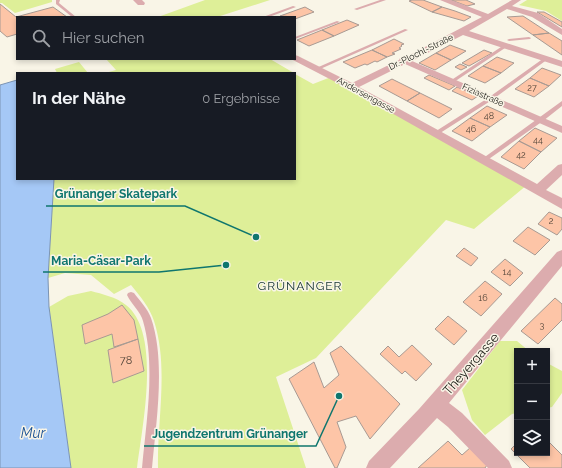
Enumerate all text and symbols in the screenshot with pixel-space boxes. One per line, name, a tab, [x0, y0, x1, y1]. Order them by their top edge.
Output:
search box	[16, 16, 296, 60]
icon: search	[30, 27, 52, 49]
text: Hier suchen	[62, 29, 145, 47]
street label: Dr.-Plochl-Straße	[387, 32, 456, 72]
street label: Andersengasse	[335, 75, 397, 115]
street label: Fiziastraße	[461, 81, 506, 109]
house number: 27	[527, 83, 537, 93]
text: In der Nähe	[32, 88, 126, 108]
text: 0 Ergebnisse	[202, 91, 280, 106]
house number: 48	[484, 111, 494, 121]
house number: 46	[466, 124, 477, 134]
house number: 44	[533, 135, 543, 145]
house number: 42	[516, 150, 526, 160]
callout: Grünanger Skatepark	[46, 182, 185, 206]
text: Grünanger Skatepark	[55, 187, 178, 201]
house number: 2	[549, 216, 554, 226]
callout: Maria-Cäsar-Park	[43, 248, 159, 272]
text: Maria-Cäsar-Park	[51, 254, 151, 268]
house number: 14	[503, 267, 511, 277]
district label: GRÜNANGER	[258, 279, 342, 293]
house number: 16	[478, 293, 488, 303]
house number: 3	[540, 320, 545, 330]
street label: Theyergasse	[440, 330, 502, 398]
map controls	[514, 348, 550, 456]
button: +	[514, 348, 550, 384]
house number: 78	[120, 354, 132, 367]
button: −	[514, 384, 550, 420]
button: layers	[514, 420, 550, 456]
callout: Jugendzentrum Grünanger	[144, 422, 316, 446]
water label: Mur	[21, 425, 46, 441]
text: Jugendzentrum Grünanger	[152, 427, 308, 441]

